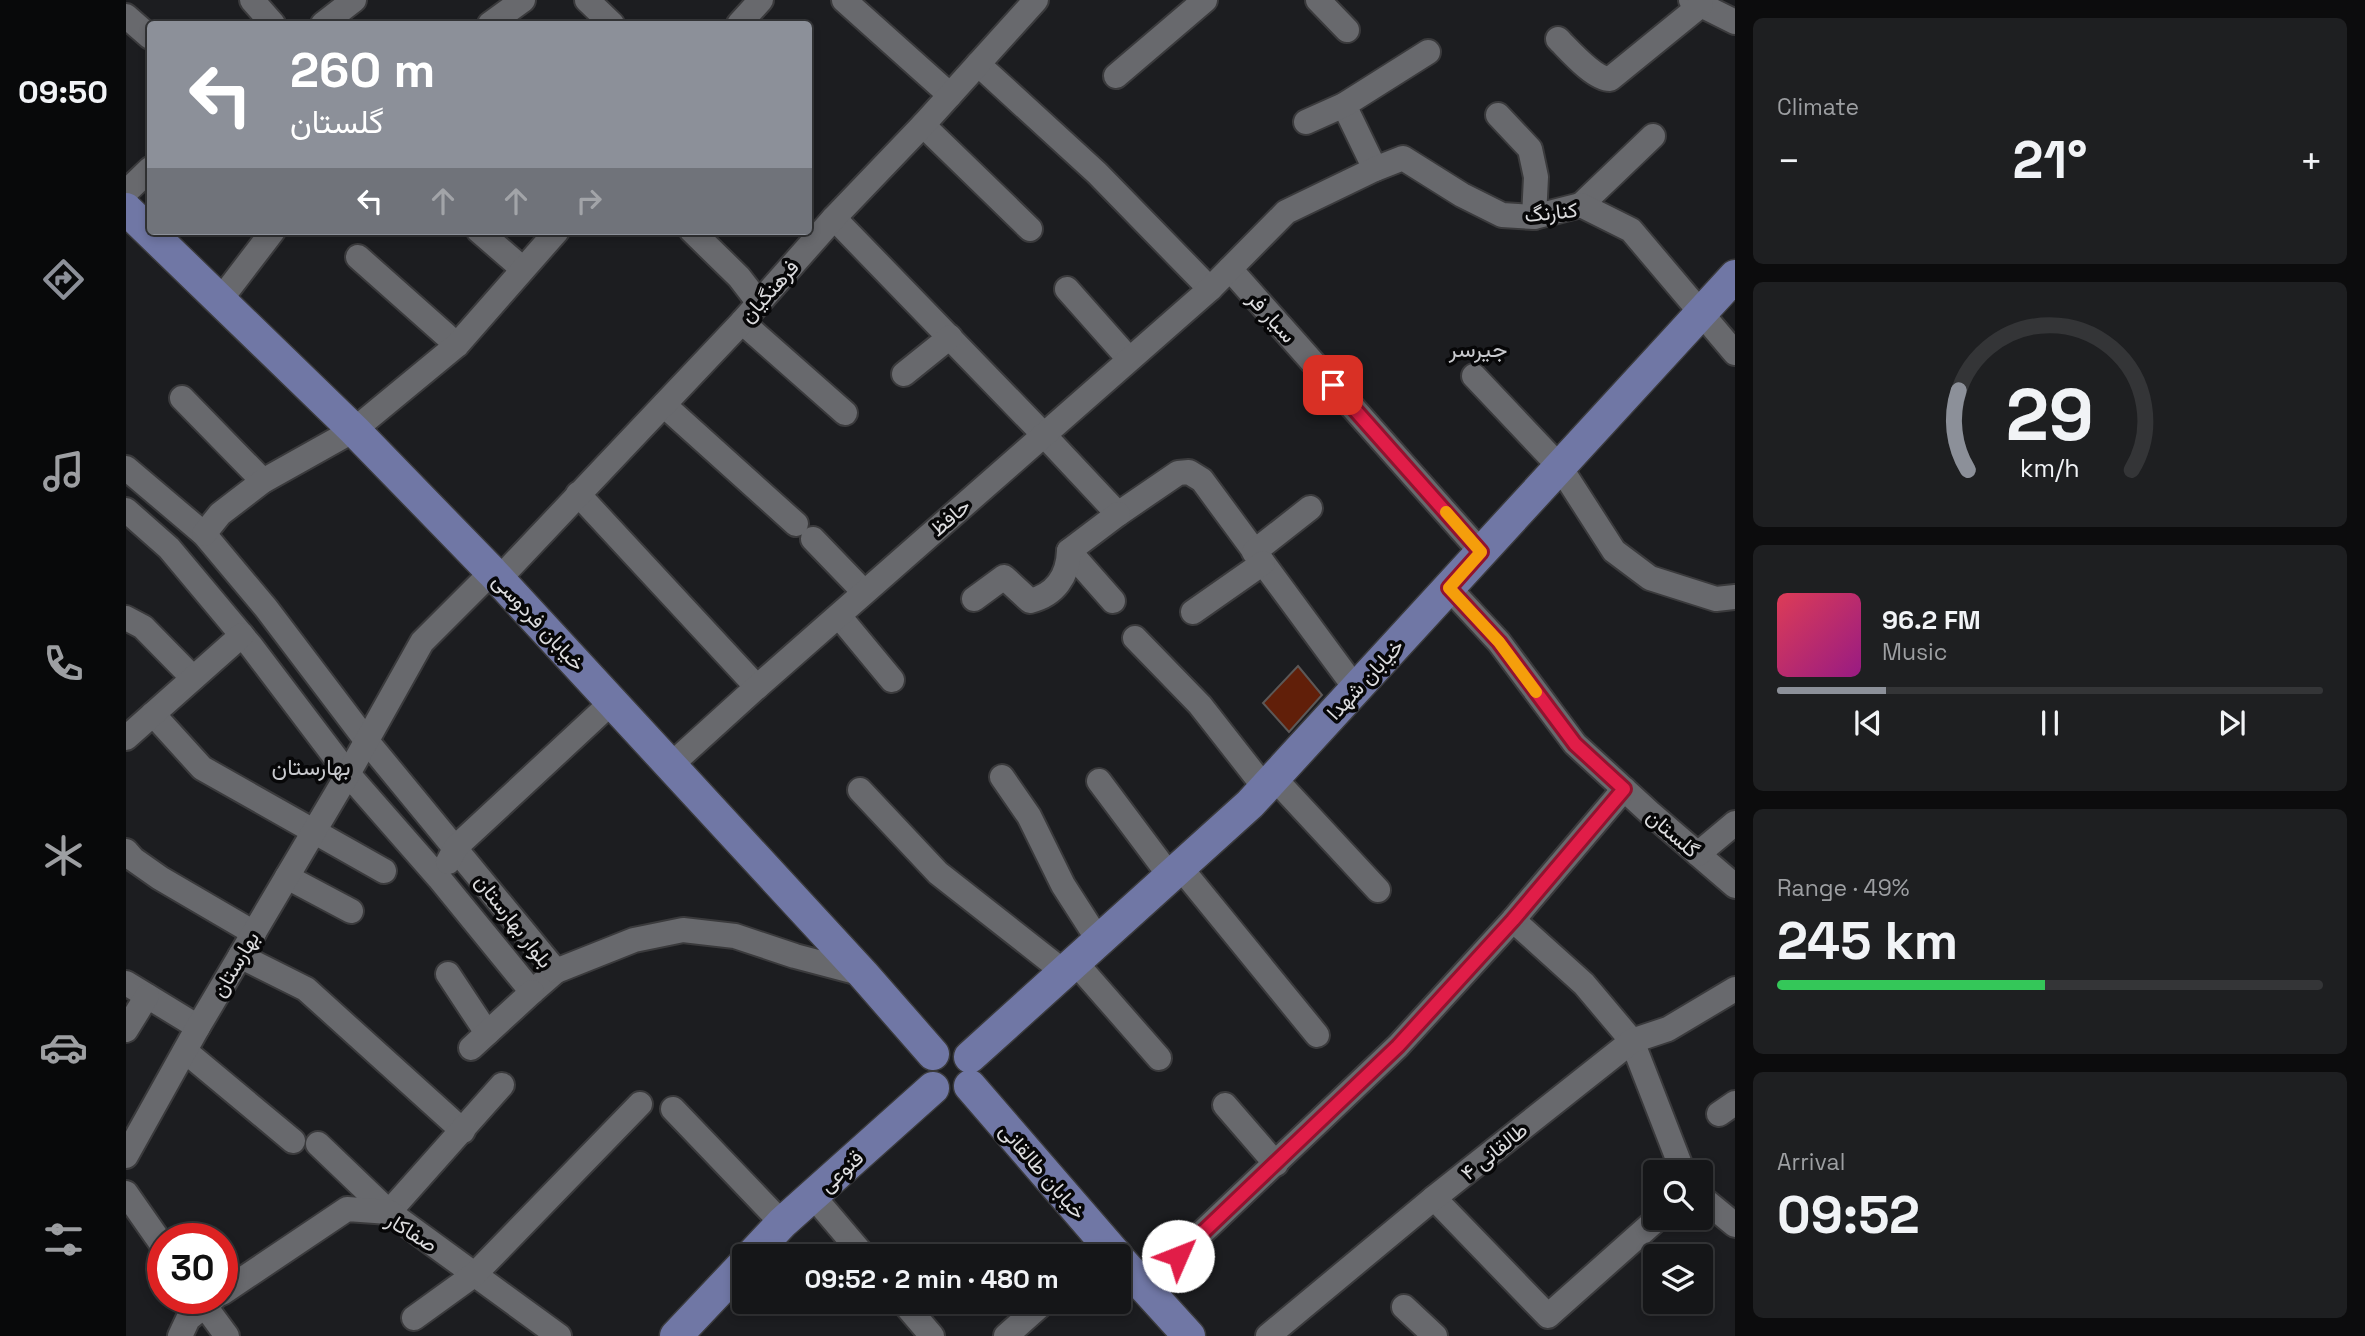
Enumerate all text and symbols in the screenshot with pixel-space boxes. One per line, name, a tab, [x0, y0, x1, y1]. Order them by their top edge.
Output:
text: 260 m	[290, 39, 435, 101]
icon: left	[175, 49, 266, 140]
text: 09:50	[18, 72, 108, 112]
text: Climate	[1777, 92, 1859, 122]
text: گلستان	[290, 102, 384, 142]
text: 21°	[2013, 127, 2087, 193]
text: −	[1777, 137, 1801, 185]
text: +	[2299, 137, 2323, 185]
icon: left	[351, 182, 389, 220]
icon: ahead	[424, 182, 462, 220]
icon: ahead	[497, 182, 535, 220]
icon: right	[570, 182, 608, 220]
street label: کنارنگ	[1523, 196, 1579, 228]
street label: فرهنگیان	[734, 254, 804, 328]
icon: directions	[39, 255, 88, 304]
street label: سیار فر	[1241, 285, 1302, 348]
district label: جیرسر	[1448, 334, 1507, 364]
pin	[1303, 355, 1363, 415]
icon: arrive	[1314, 366, 1352, 404]
text: 29	[2006, 369, 2094, 462]
icon: music	[39, 447, 88, 496]
text: km/h	[2020, 452, 2080, 484]
street label: حافظ	[924, 492, 976, 542]
street label: خیابان فردوسی	[487, 567, 591, 677]
text: 96.2 FM	[1882, 603, 1981, 637]
street label: خیابان شهدا	[1320, 633, 1410, 725]
text: Music	[1882, 637, 1947, 667]
icon: phone	[39, 639, 88, 688]
icon: previous	[1849, 704, 1887, 742]
icon: pause	[2031, 704, 2069, 742]
icon: next	[2213, 704, 2251, 742]
district label: بهارستان	[272, 752, 350, 782]
street label: گلستان	[1641, 803, 1705, 863]
icon: climate	[39, 831, 88, 880]
street label: بلوار بهارستان	[469, 869, 559, 973]
text: Range · 49%	[1777, 873, 1910, 903]
text: 245 km	[1777, 908, 1958, 974]
street label: بهارستان	[205, 926, 265, 1002]
icon: car	[39, 1023, 88, 1072]
street label: طالقانی ۴	[1455, 1116, 1533, 1186]
street label: خیابان طالقانی	[994, 1117, 1092, 1225]
street label: قنوعی	[813, 1144, 869, 1198]
text: Arrival	[1777, 1147, 1845, 1177]
map controls	[1643, 1160, 1713, 1314]
button: search	[1643, 1160, 1713, 1230]
text: 09:52	[1777, 1182, 1920, 1248]
street label: صفاکار	[380, 1205, 443, 1258]
icon: filters	[39, 1215, 88, 1264]
position arrow	[1141, 1219, 1215, 1293]
speed limit sign: 30	[147, 1223, 238, 1314]
button: layers	[1643, 1244, 1713, 1314]
text: 09:52 · 2 min · 480 m	[804, 1262, 1059, 1296]

